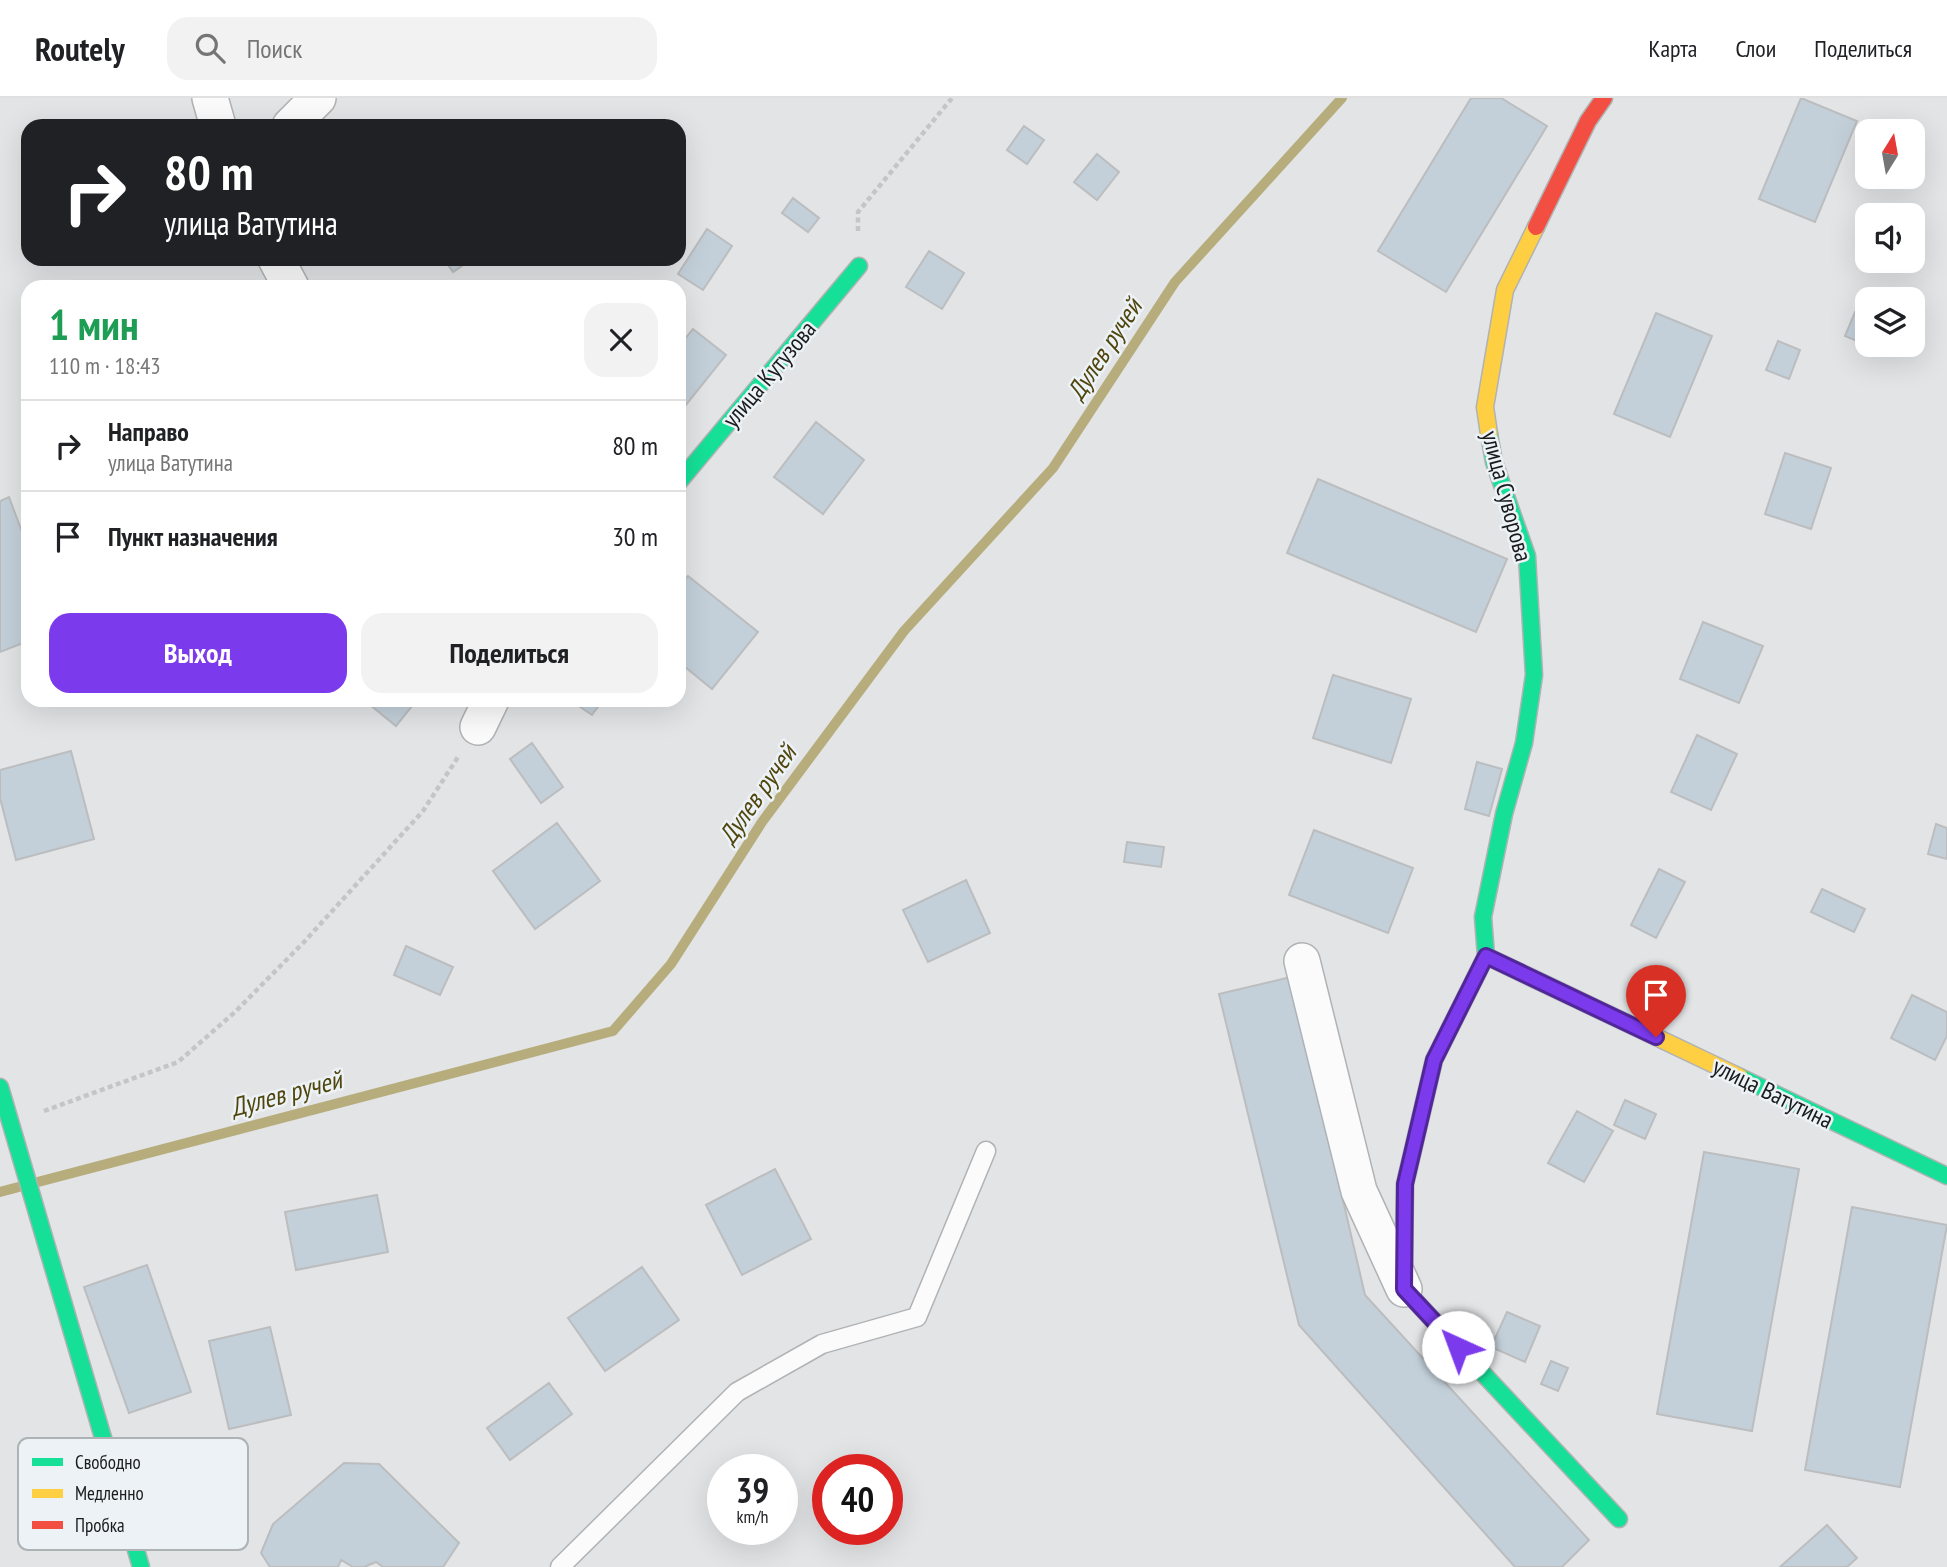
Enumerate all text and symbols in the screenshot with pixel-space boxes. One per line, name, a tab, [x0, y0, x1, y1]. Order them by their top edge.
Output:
search box	[167, 17, 657, 80]
text: Routely	[35, 27, 125, 70]
icon: search	[191, 29, 229, 67]
text: Поиск	[247, 32, 302, 65]
text: Карта	[1649, 33, 1697, 64]
text: Слои	[1735, 33, 1776, 64]
text: Поделиться	[1814, 33, 1912, 64]
north arrow	[1855, 119, 1925, 189]
map controls	[1855, 119, 1925, 357]
text: 80 m	[164, 140, 253, 204]
icon: right	[49, 147, 140, 238]
text: улица Ватутина	[164, 202, 338, 244]
button: sound	[1855, 203, 1925, 273]
button: layers	[1855, 287, 1925, 357]
water label: Дулев ручей	[1059, 290, 1150, 406]
text: 1 мин	[49, 297, 139, 352]
button: close	[584, 303, 658, 377]
street label: улица Кутузова	[715, 314, 823, 434]
text: 110 m · 18:43	[49, 351, 161, 380]
text: Направо	[108, 415, 189, 448]
icon: right	[49, 427, 87, 465]
street label: улица Суворова	[1475, 427, 1539, 565]
text: 80 m	[612, 429, 658, 462]
text: улица Ватутина	[108, 448, 233, 477]
icon: arrive	[49, 518, 87, 556]
text: Пункт назначения	[108, 520, 278, 553]
text: 30 m	[612, 520, 658, 553]
button: Выход	[49, 613, 347, 693]
button: Поделиться	[361, 613, 658, 693]
water label: Дулев ручей	[710, 736, 805, 851]
pin	[1626, 965, 1686, 1037]
icon: arrive	[1637, 976, 1675, 1014]
street label: улица Ватутина	[1708, 1051, 1838, 1135]
water label: Дулев ручей	[226, 1062, 348, 1124]
position arrow	[1421, 1310, 1495, 1384]
legend	[18, 1438, 248, 1550]
text: Свободно	[75, 1450, 141, 1474]
speed limit sign: 40	[812, 1454, 903, 1545]
text: 39	[736, 1467, 769, 1513]
text: Медленно	[75, 1481, 144, 1505]
text: km/h	[737, 1505, 768, 1528]
text: Пробка	[75, 1513, 125, 1537]

